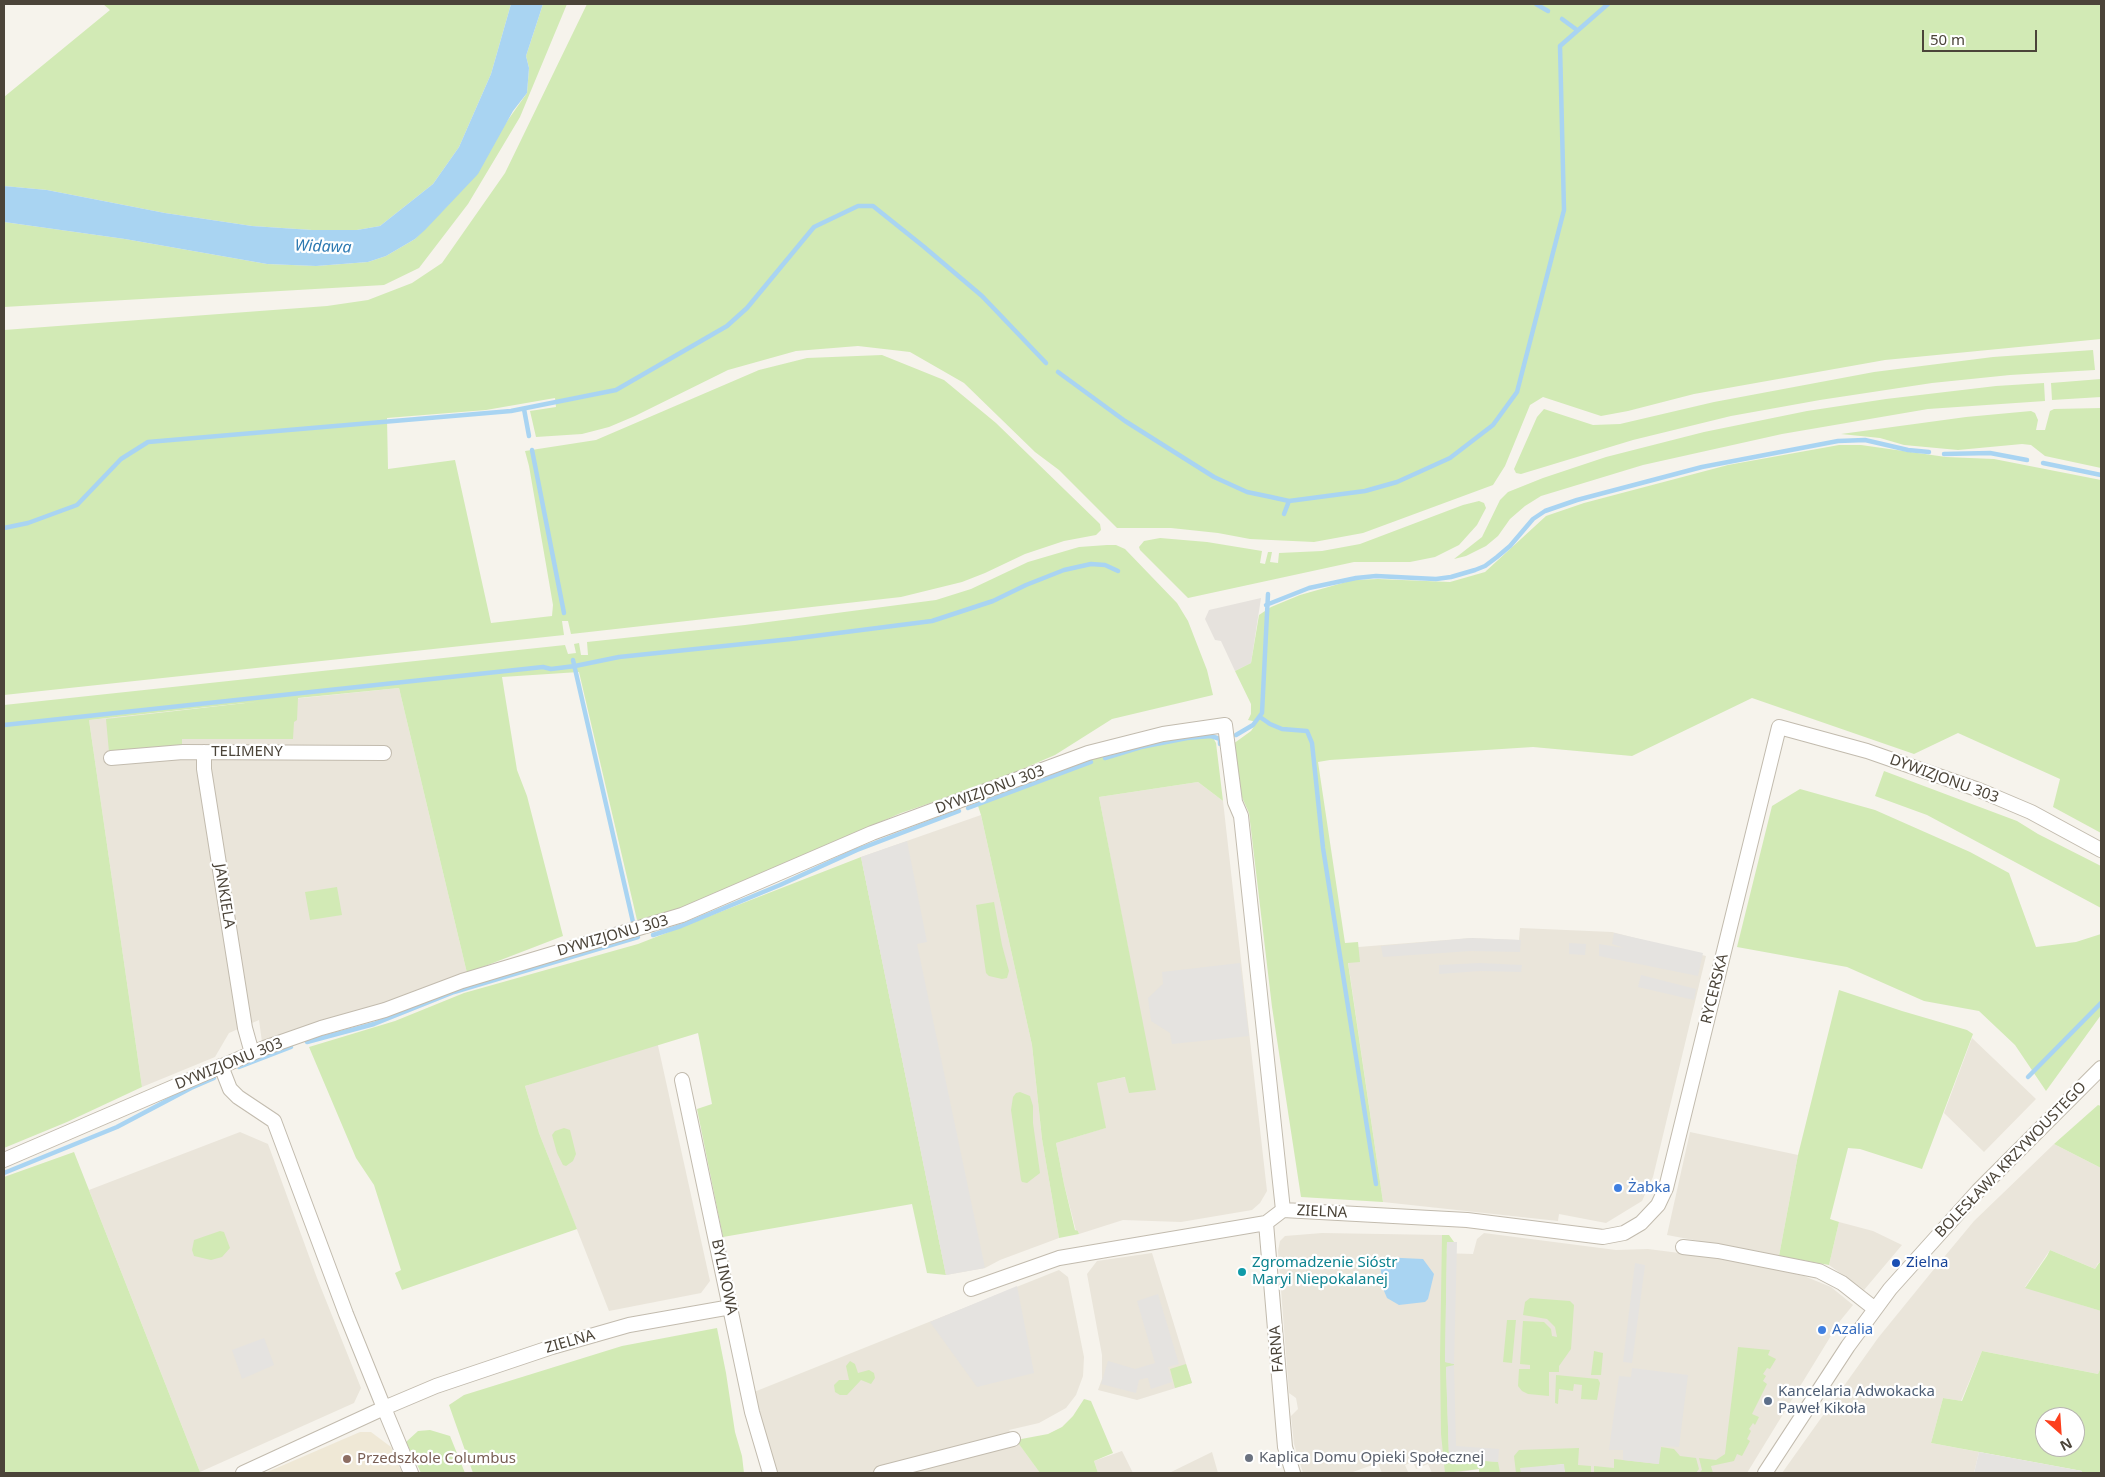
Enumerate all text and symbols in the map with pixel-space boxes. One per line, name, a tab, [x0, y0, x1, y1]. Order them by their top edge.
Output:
scale bar	[1925, 20, 2040, 52]
text: 50 m	[1930, 29, 1965, 49]
water label: Widawa	[294, 236, 352, 258]
street label: TELIMENY	[211, 743, 283, 761]
street label: DYWIZJONU 303	[1887, 751, 2001, 807]
street label: DYWIZJONU 303	[933, 762, 1047, 818]
street label: JANKIELA	[210, 862, 238, 930]
street label: DYWIZJONU 303	[555, 912, 671, 960]
street label: RYCERSKA	[1698, 952, 1732, 1026]
street label: DYWIZJONU 303	[172, 1034, 286, 1094]
street label: BOLESŁAWA KRZYWOUSTEGO	[1932, 1078, 2090, 1242]
place label: Żabka	[1628, 1179, 1671, 1197]
marker: Żabka	[1612, 1182, 1624, 1194]
street label: ZIELNA	[1296, 1202, 1348, 1222]
street label: BYLINOWA	[707, 1237, 741, 1317]
place label: Zgromadzenie Sióstr Maryi Niepokalanej	[1252, 1254, 1397, 1289]
place label: Zielna	[1906, 1254, 1948, 1272]
marker: Zielna	[1890, 1257, 1902, 1269]
marker: Zgromadzenie Sióstr Maryi Niepokalanej	[1236, 1266, 1248, 1278]
place label: Azalia	[1832, 1321, 1873, 1339]
marker: Azalia	[1816, 1324, 1828, 1336]
street label: FARNA	[1266, 1325, 1288, 1373]
street label: ZIELNA	[543, 1326, 597, 1358]
place label: Kancelaria Adwokacka Paweł Kikoła	[1778, 1383, 1935, 1418]
marker: Kancelaria Adwokacka Paweł Kikoła	[1762, 1395, 1774, 1407]
north arrow	[2035, 1407, 2085, 1457]
text: N	[2057, 1434, 2076, 1456]
place label: Kaplica Domu Opieki Społecznej	[1259, 1449, 1484, 1467]
place label: Przedszkole Columbus	[357, 1450, 516, 1468]
marker: Kaplica Domu Opieki Społecznej	[1243, 1452, 1255, 1464]
marker: Przedszkole Columbus	[341, 1453, 353, 1465]

